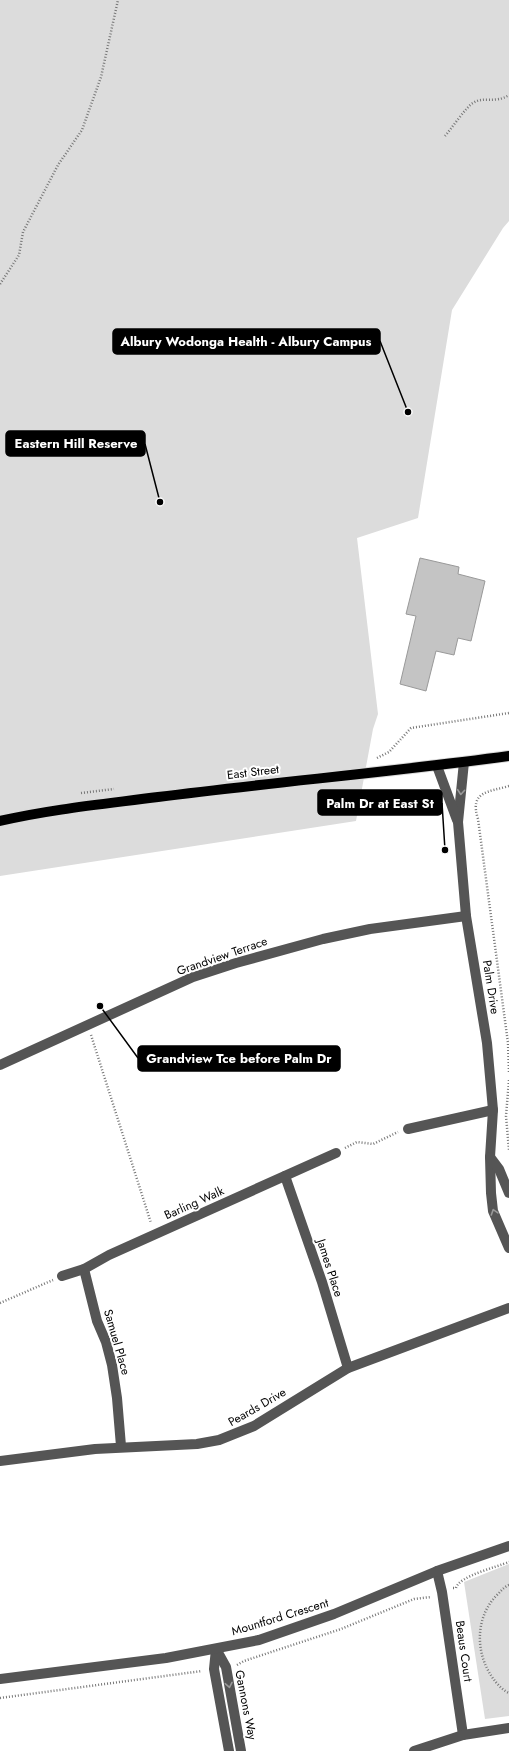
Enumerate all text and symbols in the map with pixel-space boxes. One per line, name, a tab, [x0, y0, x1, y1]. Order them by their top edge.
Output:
callout: Albury Wodonga Health - Albury Campus	[113, 329, 380, 354]
text: Albury Wodonga Health - Albury Campus	[119, 332, 372, 351]
callout: Eastern Hill Reserve	[6, 431, 145, 456]
text: Eastern Hill Reserve	[15, 434, 138, 453]
street label: East Street	[226, 760, 280, 784]
one-way arrow	[457, 789, 466, 795]
callout: Palm Dr at East St	[318, 790, 442, 815]
text: Palm Dr at East St	[326, 794, 435, 813]
street label: Grandview Terrace	[174, 932, 270, 980]
street label: Palm Drive	[478, 959, 504, 1015]
callout: Grandview Tce before Palm Dr	[138, 1046, 340, 1071]
text: Grandview Tce before Palm Dr	[146, 1049, 332, 1068]
street label: Barling Walk	[161, 1182, 227, 1224]
one-way arrow	[491, 1209, 499, 1216]
street label: James Place	[312, 1235, 348, 1299]
street label: Samuel Place	[99, 1307, 135, 1377]
street label: Peards Drive	[225, 1383, 289, 1431]
street label: Mountford Crescent	[229, 1594, 331, 1640]
street label: Beaus Court	[451, 1619, 477, 1683]
street label: Gannons Way	[230, 1669, 262, 1742]
one-way arrow	[225, 1682, 233, 1688]

